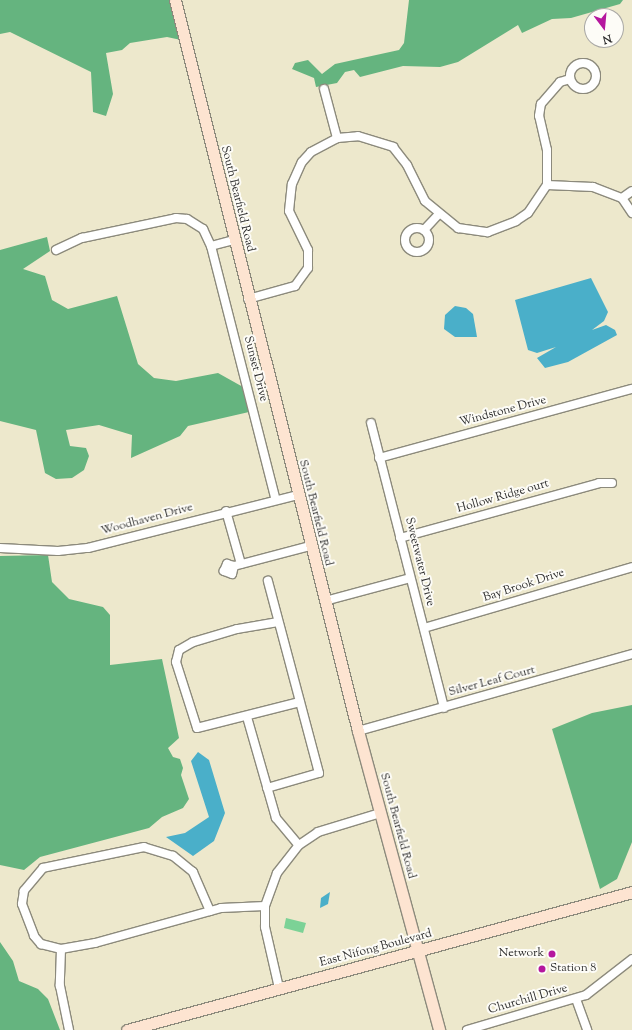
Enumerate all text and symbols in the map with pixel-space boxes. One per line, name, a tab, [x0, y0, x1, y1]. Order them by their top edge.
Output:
north arrow	[584, 8, 624, 48]
text: N	[601, 30, 613, 47]
street label: South Bearfield Road	[217, 144, 257, 254]
street label: Sunset Drive	[240, 335, 270, 403]
street label: Windstone Drive	[458, 394, 548, 430]
street label: South Bearfield Road	[295, 458, 335, 568]
street label: Hollow Ridge ourt	[455, 477, 551, 517]
street label: Woodhaven Drive	[99, 501, 195, 539]
street label: Sweetwater Drive	[401, 516, 437, 608]
street label: Bay Brook Drive	[482, 566, 566, 606]
street label: Silver Leaf Court	[447, 664, 537, 700]
street label: South Bearfield Road	[376, 772, 418, 880]
street label: East Nifong Boulevard	[318, 927, 434, 971]
place label: Network	[499, 947, 544, 961]
marker: Network	[547, 949, 557, 959]
place label: Station 8	[550, 962, 596, 976]
marker: Station 8	[537, 964, 547, 974]
street label: Churchill Drive	[487, 982, 569, 1018]

